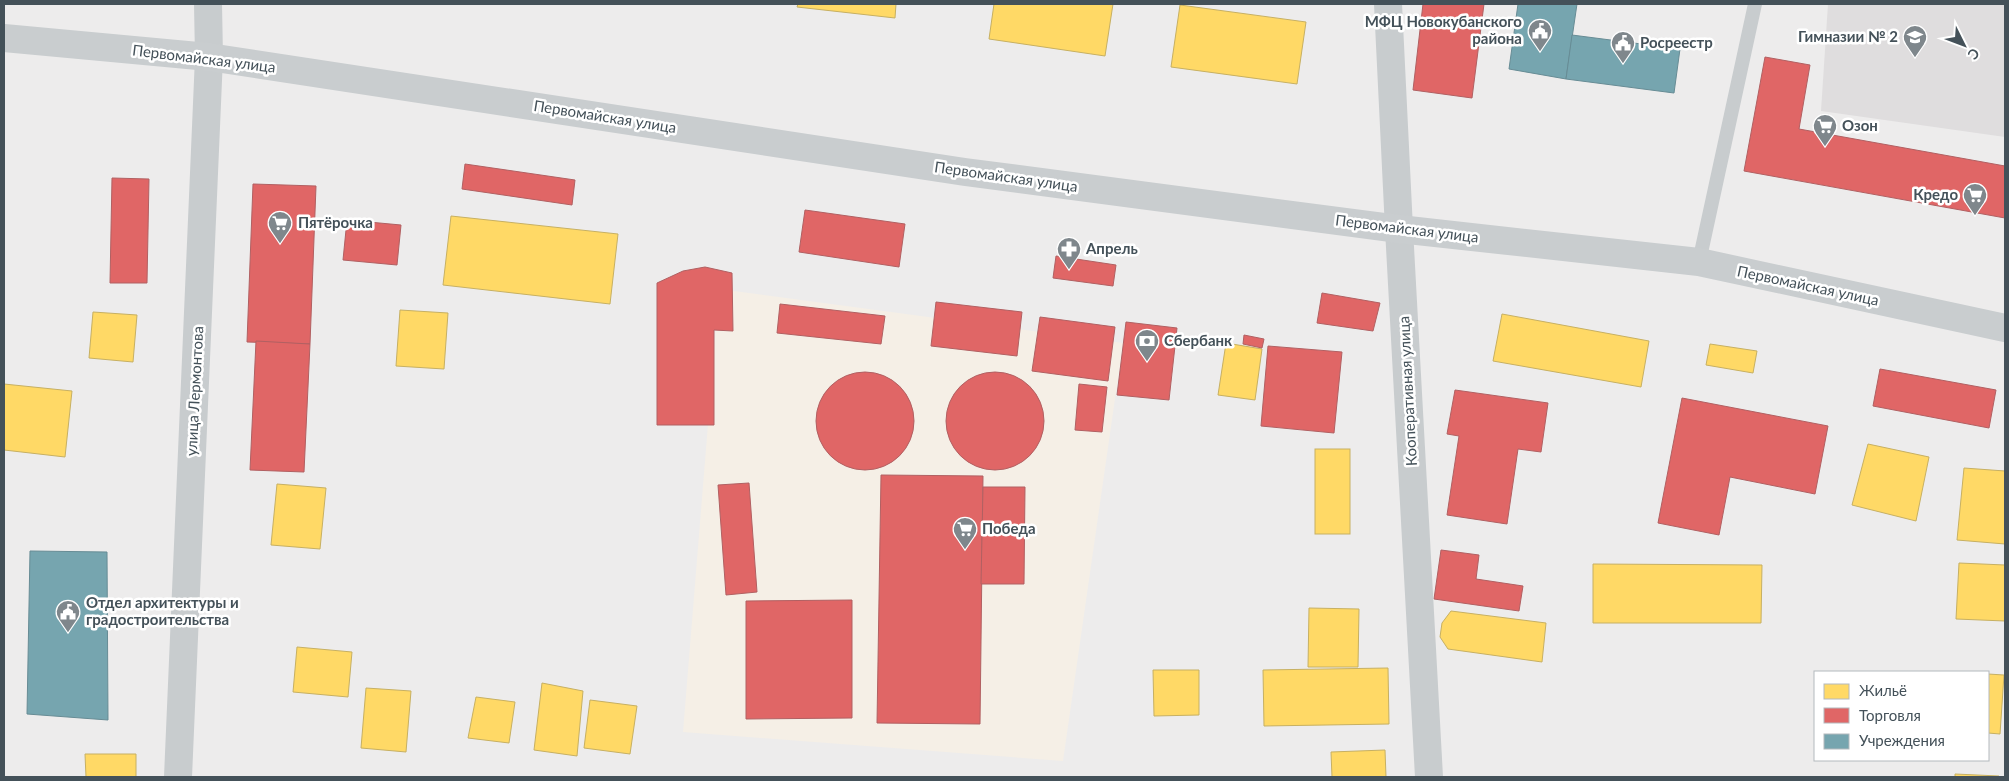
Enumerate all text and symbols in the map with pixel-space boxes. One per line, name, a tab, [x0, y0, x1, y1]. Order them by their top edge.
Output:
place label: МФЦ Новокубанского района	[1365, 12, 1522, 47]
public building icon: МФЦ Новокубанского района	[1527, 18, 1553, 52]
north arrow	[1939, 20, 1989, 70]
school or university icon: Гимназии № 2	[1902, 24, 1928, 58]
place label: Гимназии № 2	[1798, 27, 1898, 45]
public building icon: Росреестр	[1610, 30, 1636, 64]
place label: Росреестр	[1640, 33, 1713, 51]
street label: Первомайская улица	[131, 40, 277, 76]
text: С	[1964, 45, 1983, 64]
street label: Первомайская улица	[532, 96, 678, 136]
supermarket icon: Озон	[1812, 113, 1838, 147]
place label: Озон	[1842, 116, 1878, 134]
street label: Первомайская улица	[933, 157, 1079, 195]
supermarket icon: Кредо	[1962, 182, 1988, 216]
place label: Кредо	[1913, 185, 1958, 203]
supermarket icon: Пятёрочка	[267, 210, 293, 244]
street label: Первомайская улица	[1334, 210, 1480, 246]
place label: Пятёрочка	[298, 213, 373, 231]
pharmacy icon: Апрель	[1056, 236, 1082, 270]
place label: Апрель	[1085, 239, 1138, 257]
street label: Первомайская улица	[1736, 261, 1881, 309]
street label: Кооперативная улица	[1394, 316, 1420, 467]
street label: улица Лермонтова	[182, 326, 206, 456]
bank icon: Сбербанк	[1134, 328, 1160, 362]
place label: Сбербанк	[1164, 331, 1233, 349]
supermarket icon: Победа	[952, 516, 978, 550]
place label: Победа	[982, 519, 1036, 537]
place label: Отдел архитектуры и градостроительства	[86, 593, 239, 628]
public building icon: Отдел архитектуры и градостроительства	[55, 599, 81, 633]
legend	[1814, 671, 1989, 761]
text: Жильё	[1859, 681, 1907, 699]
text: Торговля	[1859, 706, 1921, 724]
text: Учреждения	[1859, 731, 1945, 749]

